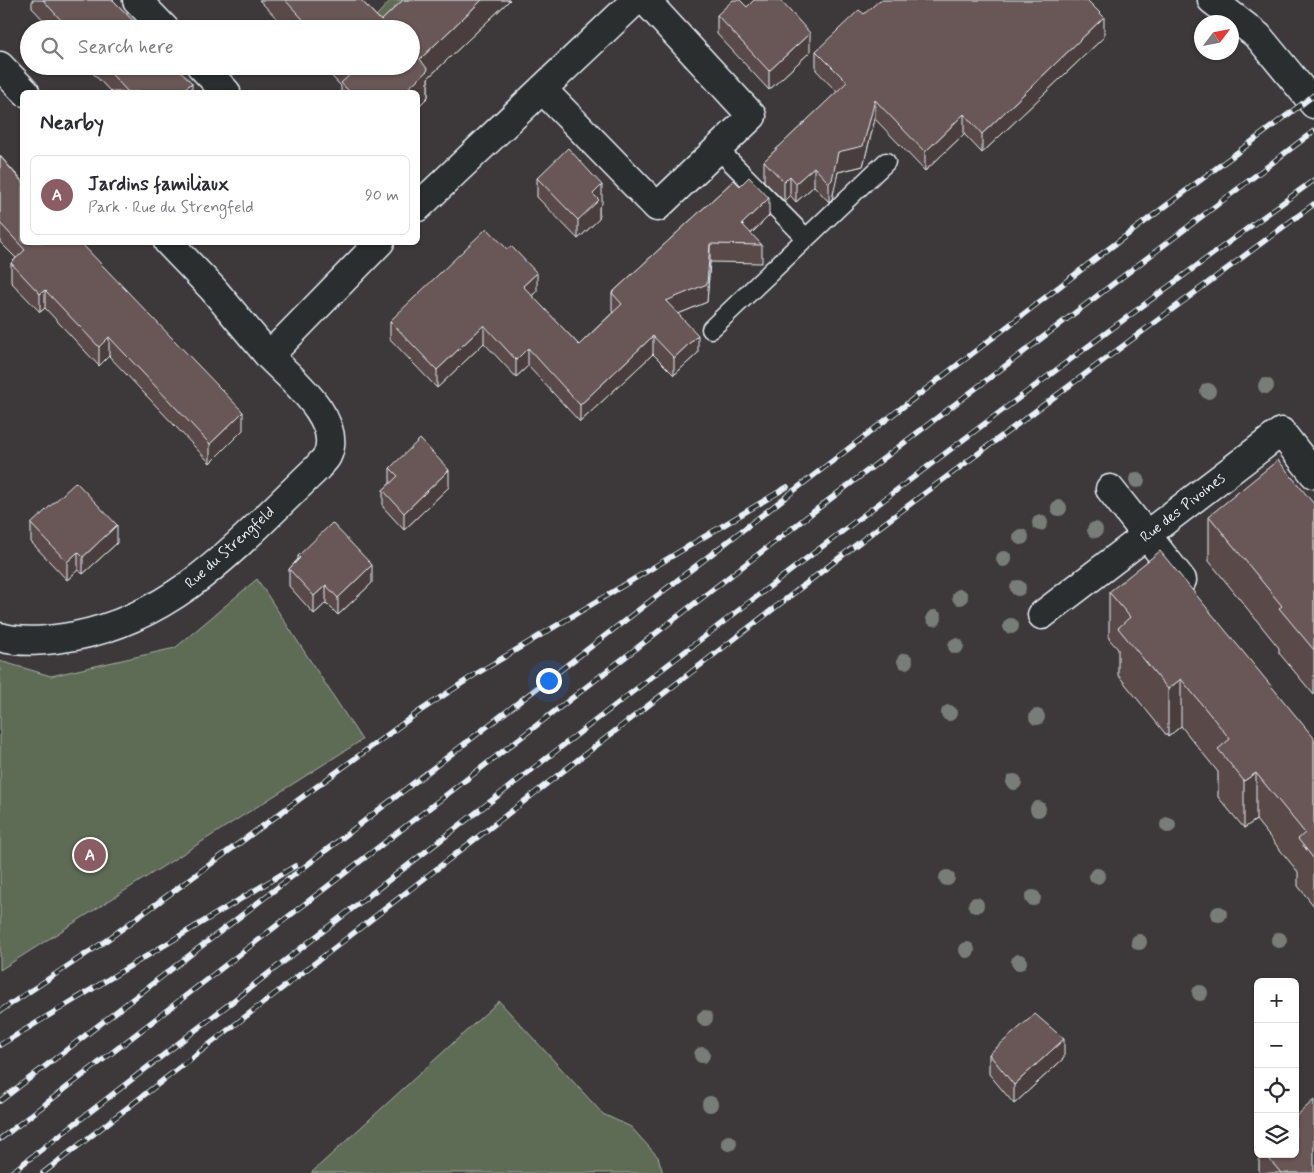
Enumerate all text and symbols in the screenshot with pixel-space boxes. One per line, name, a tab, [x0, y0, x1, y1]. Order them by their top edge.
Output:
north arrow	[1194, 15, 1239, 60]
search box	[20, 20, 420, 75]
icon: search	[38, 34, 66, 62]
text: Search here	[78, 35, 174, 60]
text: Nearby	[40, 109, 104, 137]
text: Jardins familiaux	[88, 172, 229, 197]
text: A	[52, 185, 62, 206]
text: 90 m	[365, 185, 399, 206]
text: Park · Rue du Strengfeld	[88, 197, 254, 218]
street label: Rue des Pivoines	[1136, 469, 1230, 547]
street label: Rue du Strengfeld	[181, 502, 280, 594]
your location	[536, 668, 562, 694]
pin: A	[74, 836, 106, 874]
map controls	[1254, 978, 1299, 1158]
button: +	[1254, 978, 1299, 1023]
button: −	[1254, 1023, 1299, 1068]
button: locate	[1254, 1068, 1299, 1113]
button: layers	[1254, 1113, 1299, 1158]

